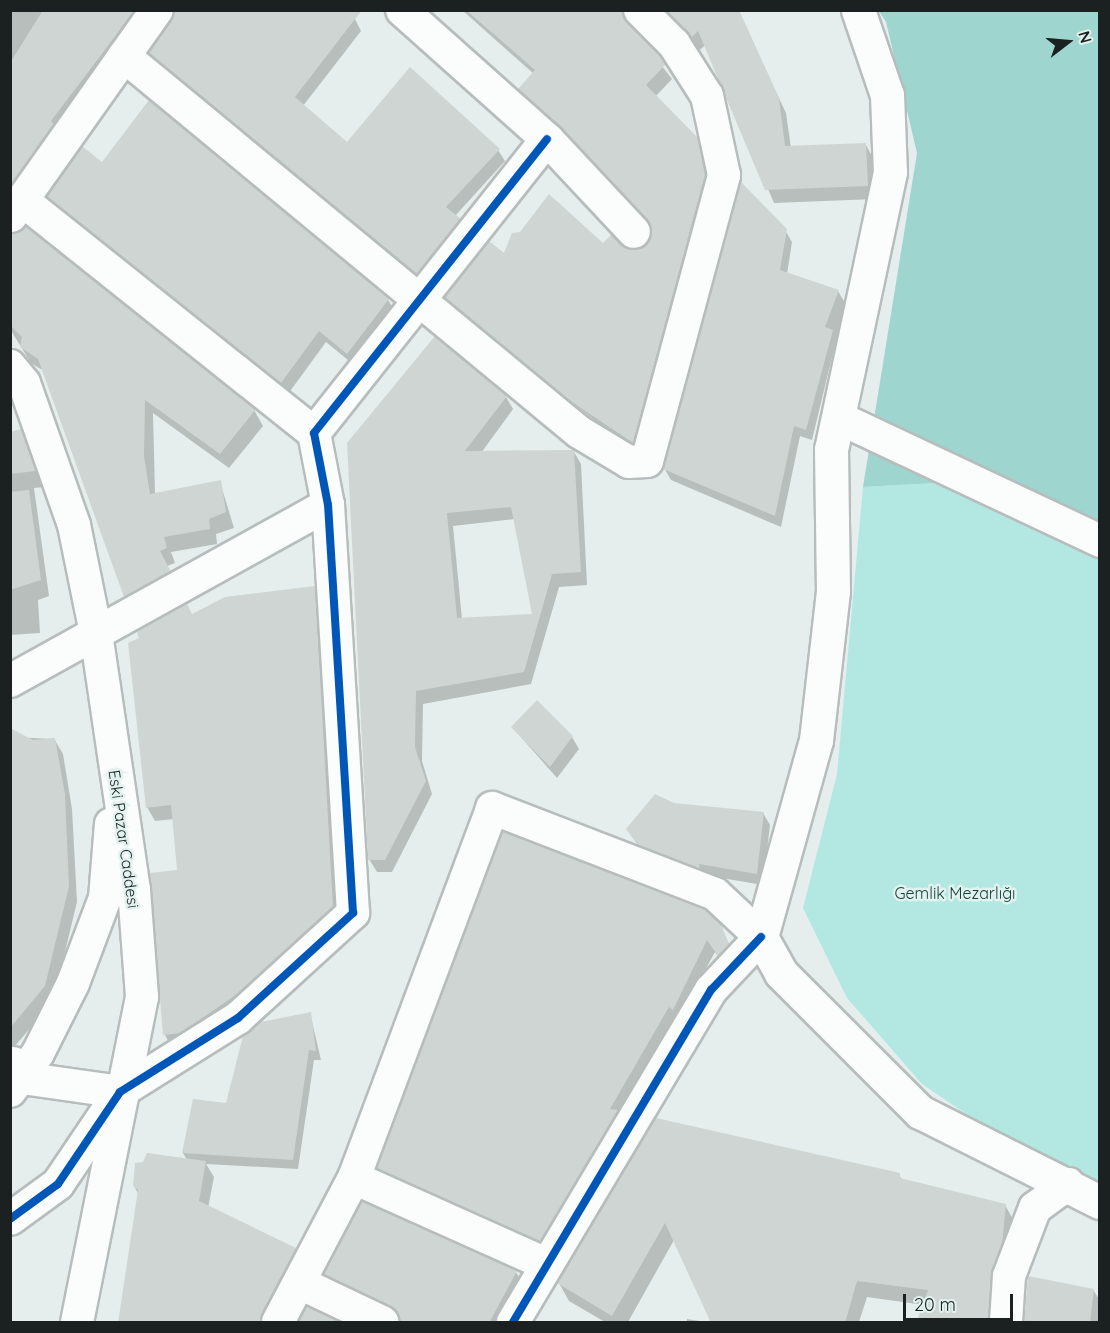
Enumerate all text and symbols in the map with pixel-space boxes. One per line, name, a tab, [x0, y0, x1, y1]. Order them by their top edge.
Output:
north arrow	[1038, 12, 1098, 72]
text: N	[1074, 29, 1097, 45]
street label: Eski Pazar Caddesi	[105, 769, 143, 909]
park label: Gemlik Mezarlığı	[894, 883, 1016, 903]
scale bar	[906, 1282, 1016, 1320]
text: 20 m	[914, 1293, 956, 1316]

